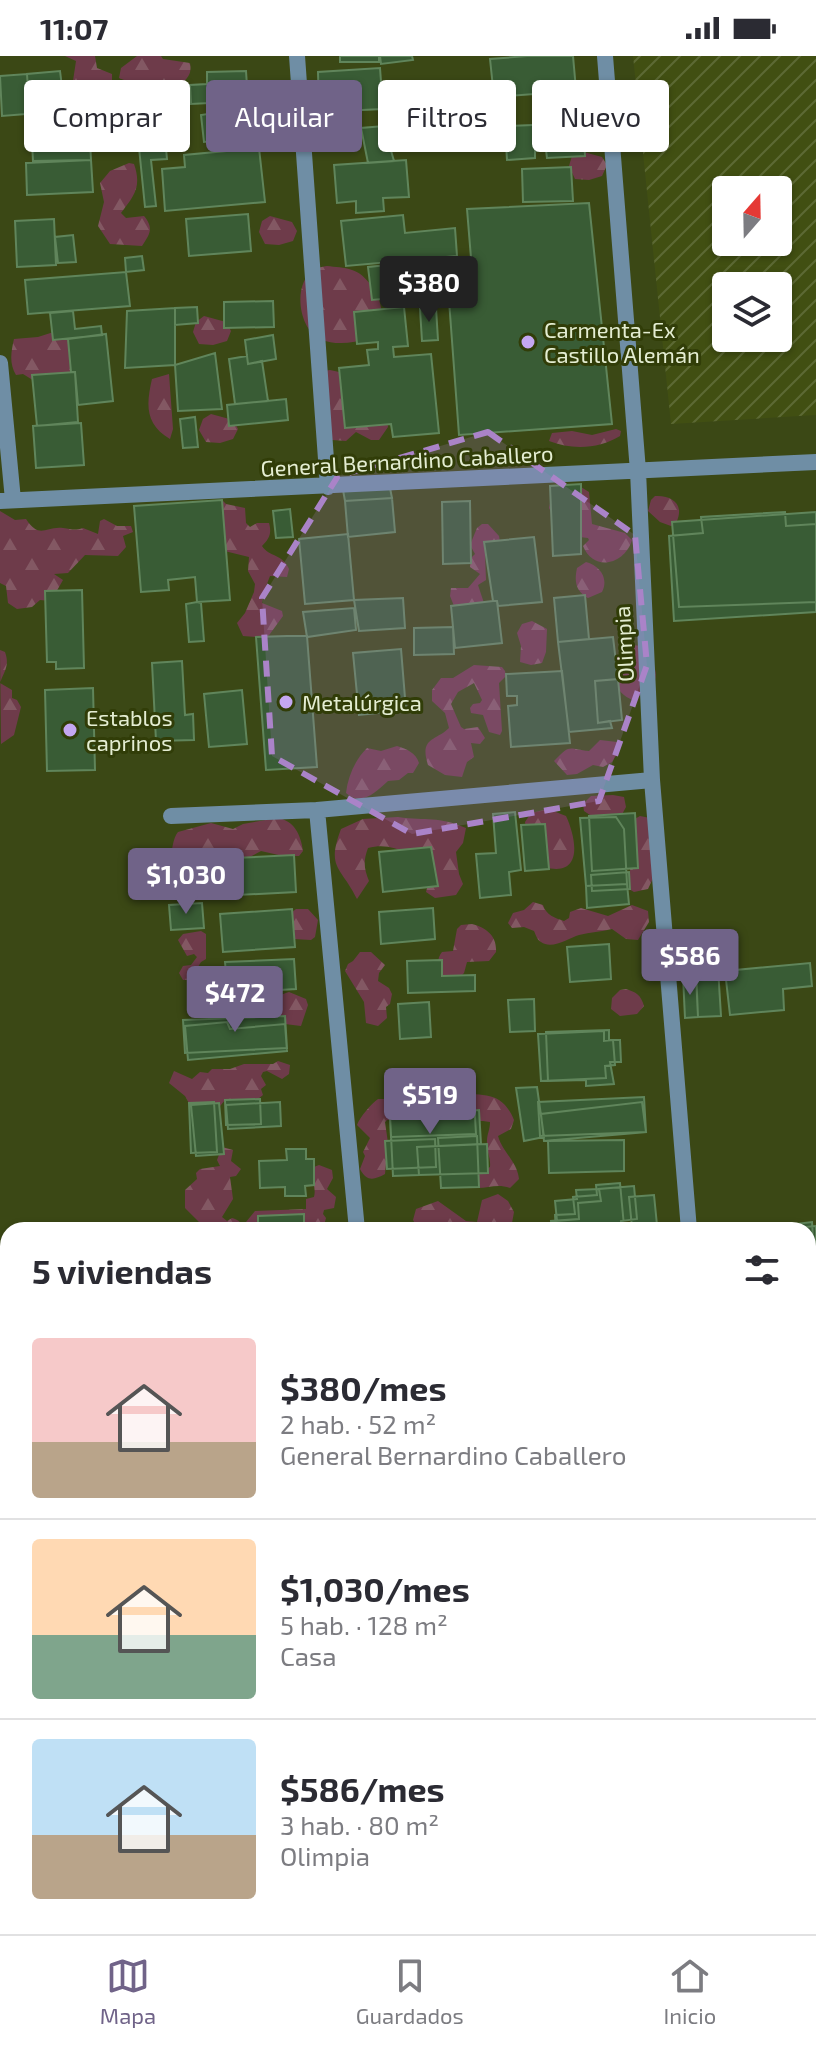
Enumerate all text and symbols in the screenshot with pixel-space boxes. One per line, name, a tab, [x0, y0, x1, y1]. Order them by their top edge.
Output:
text: 11:07	[40, 10, 108, 46]
chip: Comprar	[24, 80, 190, 152]
chip: Alquilar	[206, 80, 362, 152]
chip: Filtros	[378, 80, 516, 152]
chip: Nuevo	[532, 80, 669, 152]
north arrow	[712, 176, 792, 256]
map controls	[712, 176, 792, 352]
pin: $380	[382, 256, 476, 324]
text: $380	[398, 266, 460, 297]
button: layers	[712, 272, 792, 352]
place label: Carmenta-Ex Castillo Alemán	[544, 316, 700, 367]
marker: Carmenta-Ex Castillo Alemán	[519, 333, 537, 351]
street label: General Bernardino Caballero	[260, 439, 554, 481]
street label: Olimpia	[608, 605, 638, 683]
place label: Metalúrgica	[302, 689, 422, 715]
marker: Metalúrgica	[277, 693, 295, 711]
place label: Establos caprinos	[86, 704, 173, 755]
marker: Establos caprinos	[61, 721, 79, 739]
pin: $1,030	[121, 848, 251, 916]
text: $1,030	[146, 858, 226, 889]
pin: $586	[643, 929, 737, 997]
text: $586	[660, 939, 720, 970]
pin: $472	[188, 966, 282, 1034]
text: $472	[205, 976, 265, 1007]
pin: $519	[383, 1068, 477, 1136]
text: $519	[402, 1078, 458, 1109]
icon: filters	[740, 1248, 784, 1292]
text: 5 viviendas	[32, 1250, 212, 1291]
text: $380/mes	[280, 1367, 447, 1408]
icon: home	[96, 1370, 192, 1466]
text: 2 hab. · 52 m²	[280, 1408, 436, 1439]
text: General Bernardino Caballero	[280, 1439, 626, 1470]
text: $1,030/mes	[280, 1568, 470, 1609]
icon: home	[96, 1571, 192, 1667]
text: 5 hab. · 128 m²	[280, 1609, 448, 1640]
text: Casa	[280, 1640, 337, 1671]
text: $586/mes	[280, 1768, 445, 1809]
icon: home	[96, 1771, 192, 1867]
text: 3 hab. · 80 m²	[280, 1809, 439, 1840]
text: Olimpia	[280, 1840, 370, 1871]
tab: Mapa	[100, 1954, 156, 2028]
tab: Guardados	[356, 1954, 464, 2028]
tab: Inicio	[663, 1954, 716, 2028]

